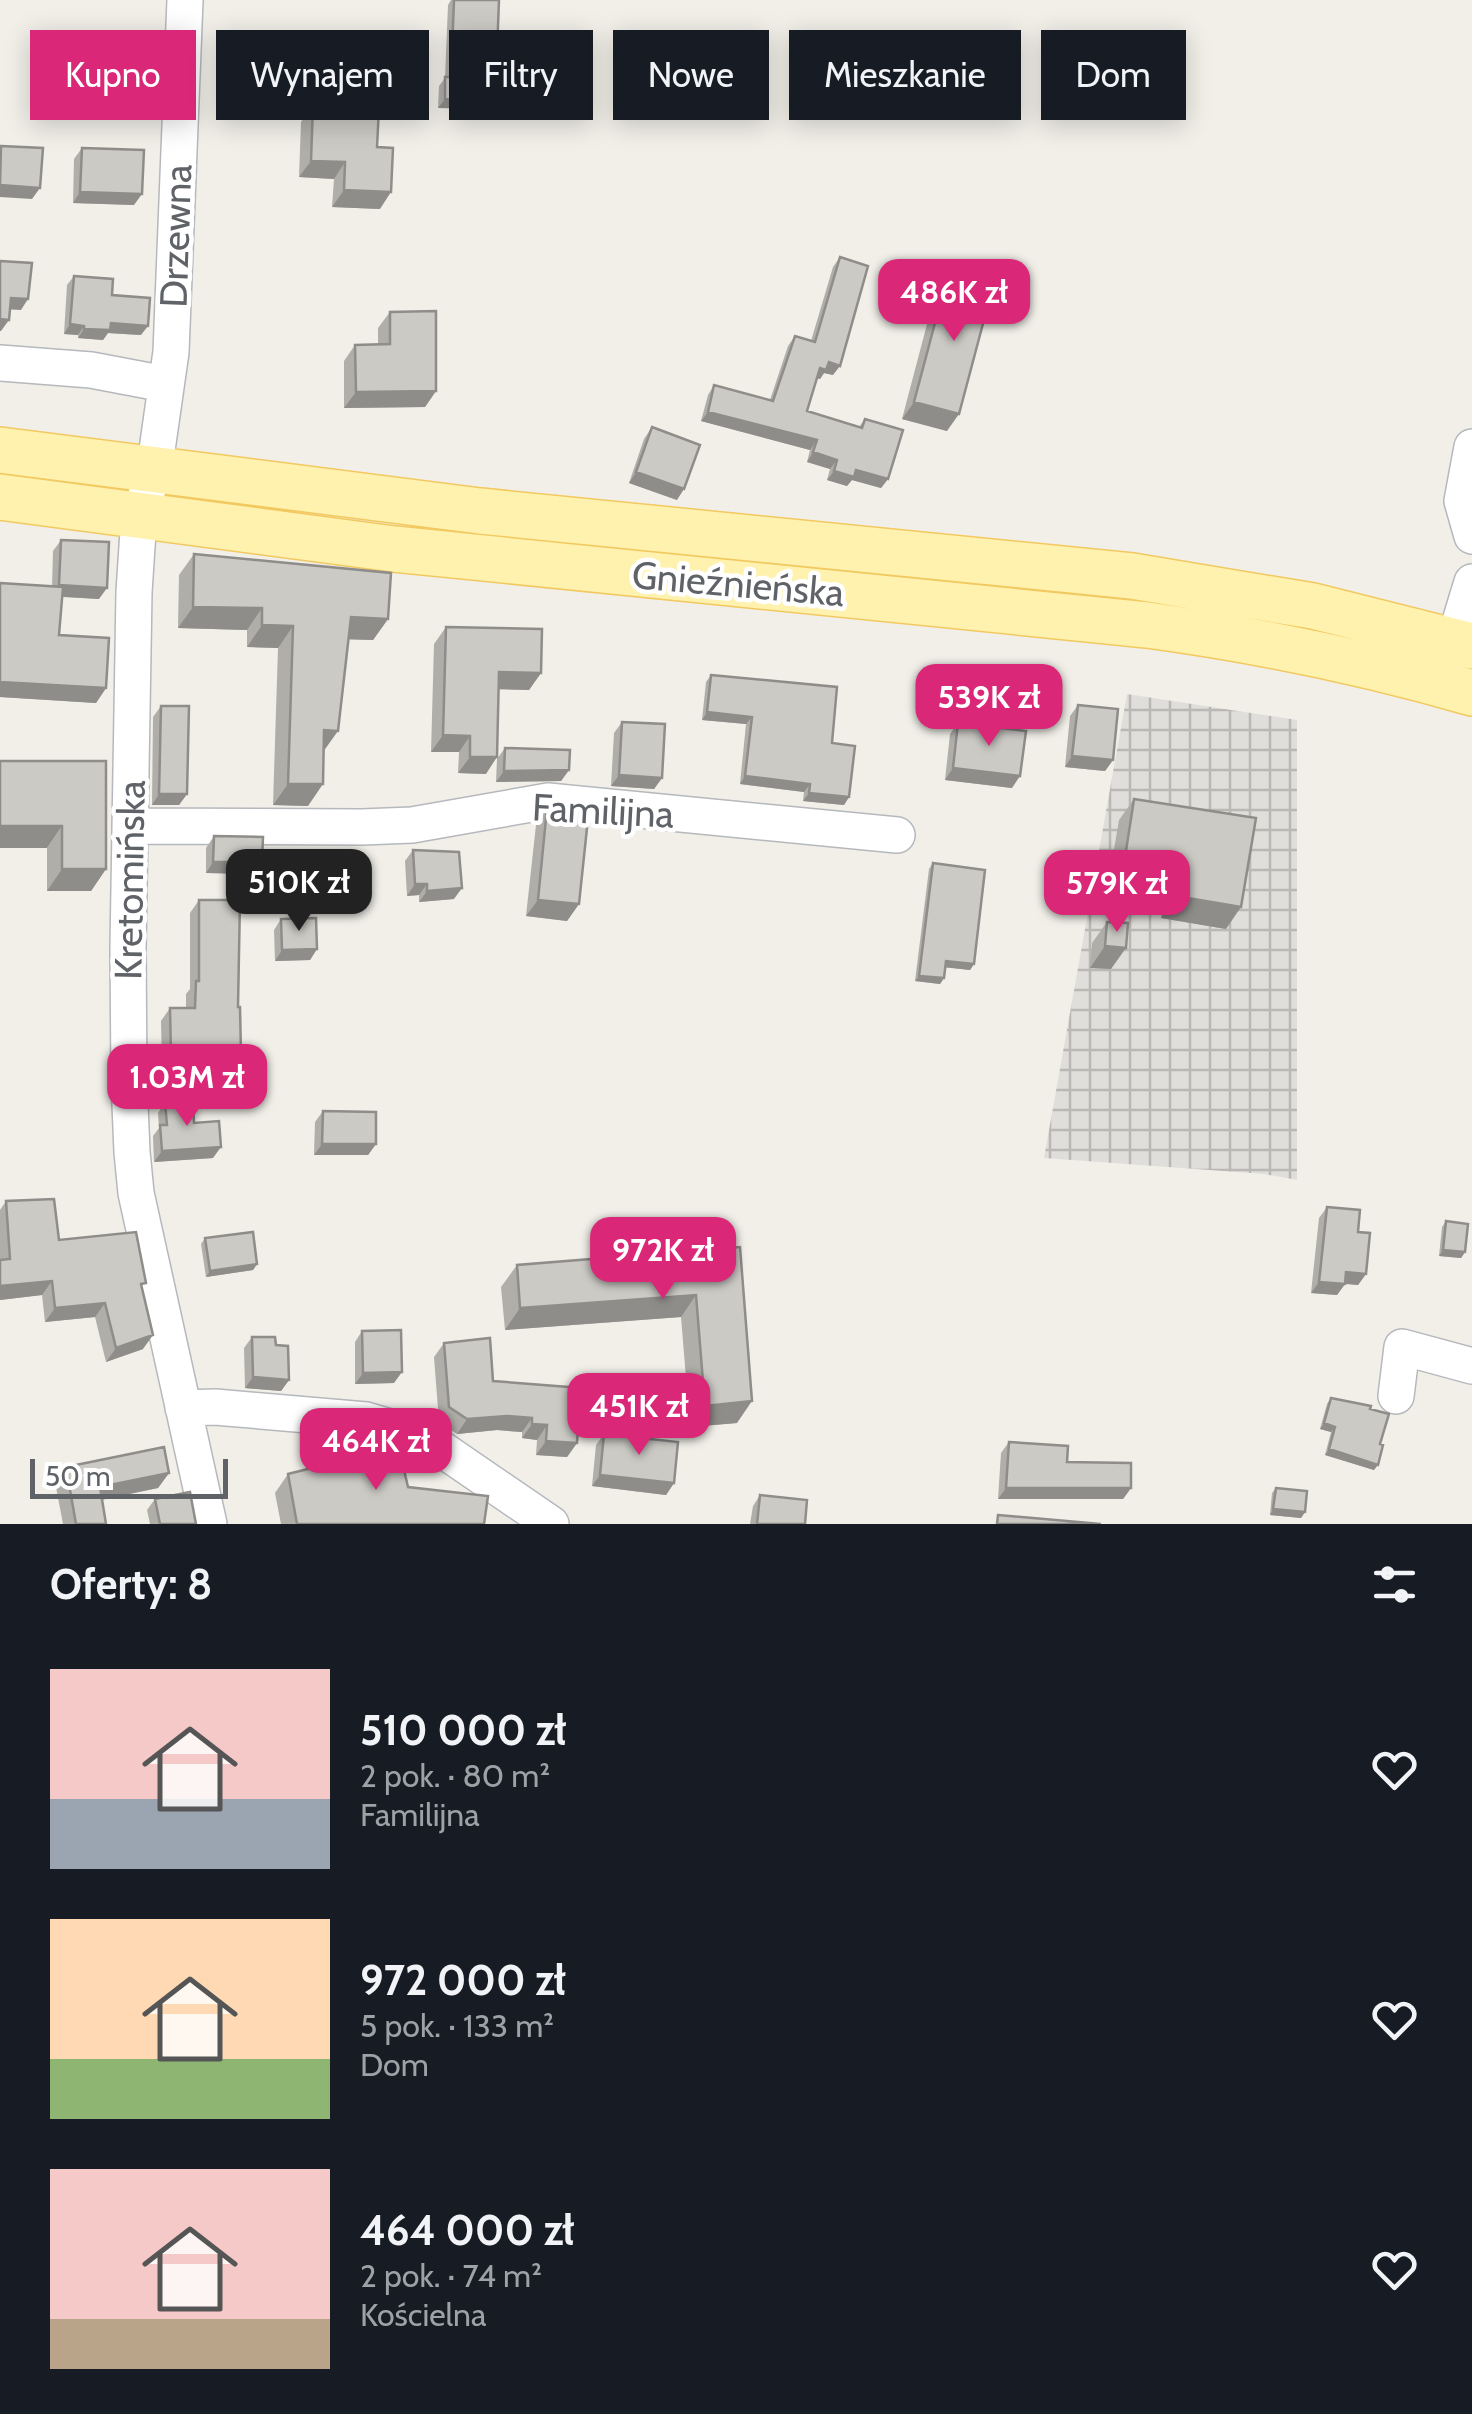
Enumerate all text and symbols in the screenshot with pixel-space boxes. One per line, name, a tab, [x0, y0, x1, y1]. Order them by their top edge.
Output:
chip: Kupno	[30, 30, 196, 120]
chip: Wynajem	[216, 30, 429, 120]
chip: Filtry	[449, 30, 593, 120]
chip: Nowe	[613, 30, 769, 120]
chip: Mieszkanie	[789, 30, 1021, 120]
chip: Dom	[1041, 30, 1186, 120]
street label: Drzewna	[150, 164, 201, 308]
pin: 486K zł	[862, 259, 1046, 344]
text: 486K zł	[900, 272, 1008, 311]
street label: Gnieźnieńska	[630, 551, 846, 616]
pin: 539K zł	[897, 664, 1081, 749]
text: 539K zł	[937, 677, 1041, 716]
street label: Kretomińska	[104, 780, 155, 980]
street label: Familijna	[531, 783, 675, 838]
pin: 510K zł	[207, 849, 391, 934]
pin: 579K zł	[1025, 850, 1209, 935]
text: 510K zł	[248, 862, 350, 901]
text: 579K zł	[1066, 863, 1168, 902]
pin: 1.03M zł	[84, 1044, 290, 1129]
text: 1.03M zł	[129, 1057, 245, 1096]
pin: 972K zł	[571, 1217, 755, 1302]
text: 972K zł	[612, 1230, 714, 1269]
pin: 451K zł	[547, 1373, 731, 1458]
text: 451K zł	[589, 1386, 689, 1425]
pin: 464K zł	[284, 1408, 468, 1493]
text: 464K zł	[322, 1421, 430, 1460]
scale bar	[30, 1454, 228, 1498]
text: 50 m	[45, 1459, 111, 1493]
icon: filters	[1367, 1557, 1422, 1612]
text: Oferty: 8	[50, 1558, 212, 1610]
text: 510 000 zł	[360, 1704, 566, 1756]
icon: home	[130, 1709, 250, 1829]
icon: heart	[1367, 1742, 1422, 1797]
text: 2 pok. · 80 m²	[360, 1756, 550, 1795]
text: Familijna	[360, 1795, 480, 1834]
text: 972 000 zł	[360, 1954, 566, 2006]
icon: home	[130, 1959, 250, 2079]
icon: heart	[1367, 1992, 1422, 2047]
text: 5 pok. · 133 m²	[360, 2006, 554, 2045]
text: Dom	[360, 2045, 429, 2084]
text: 464 000 zł	[360, 2204, 574, 2256]
icon: home	[130, 2209, 250, 2329]
icon: heart	[1367, 2242, 1422, 2297]
text: 2 pok. · 74 m²	[360, 2256, 542, 2295]
text: Kościelna	[360, 2295, 486, 2334]

